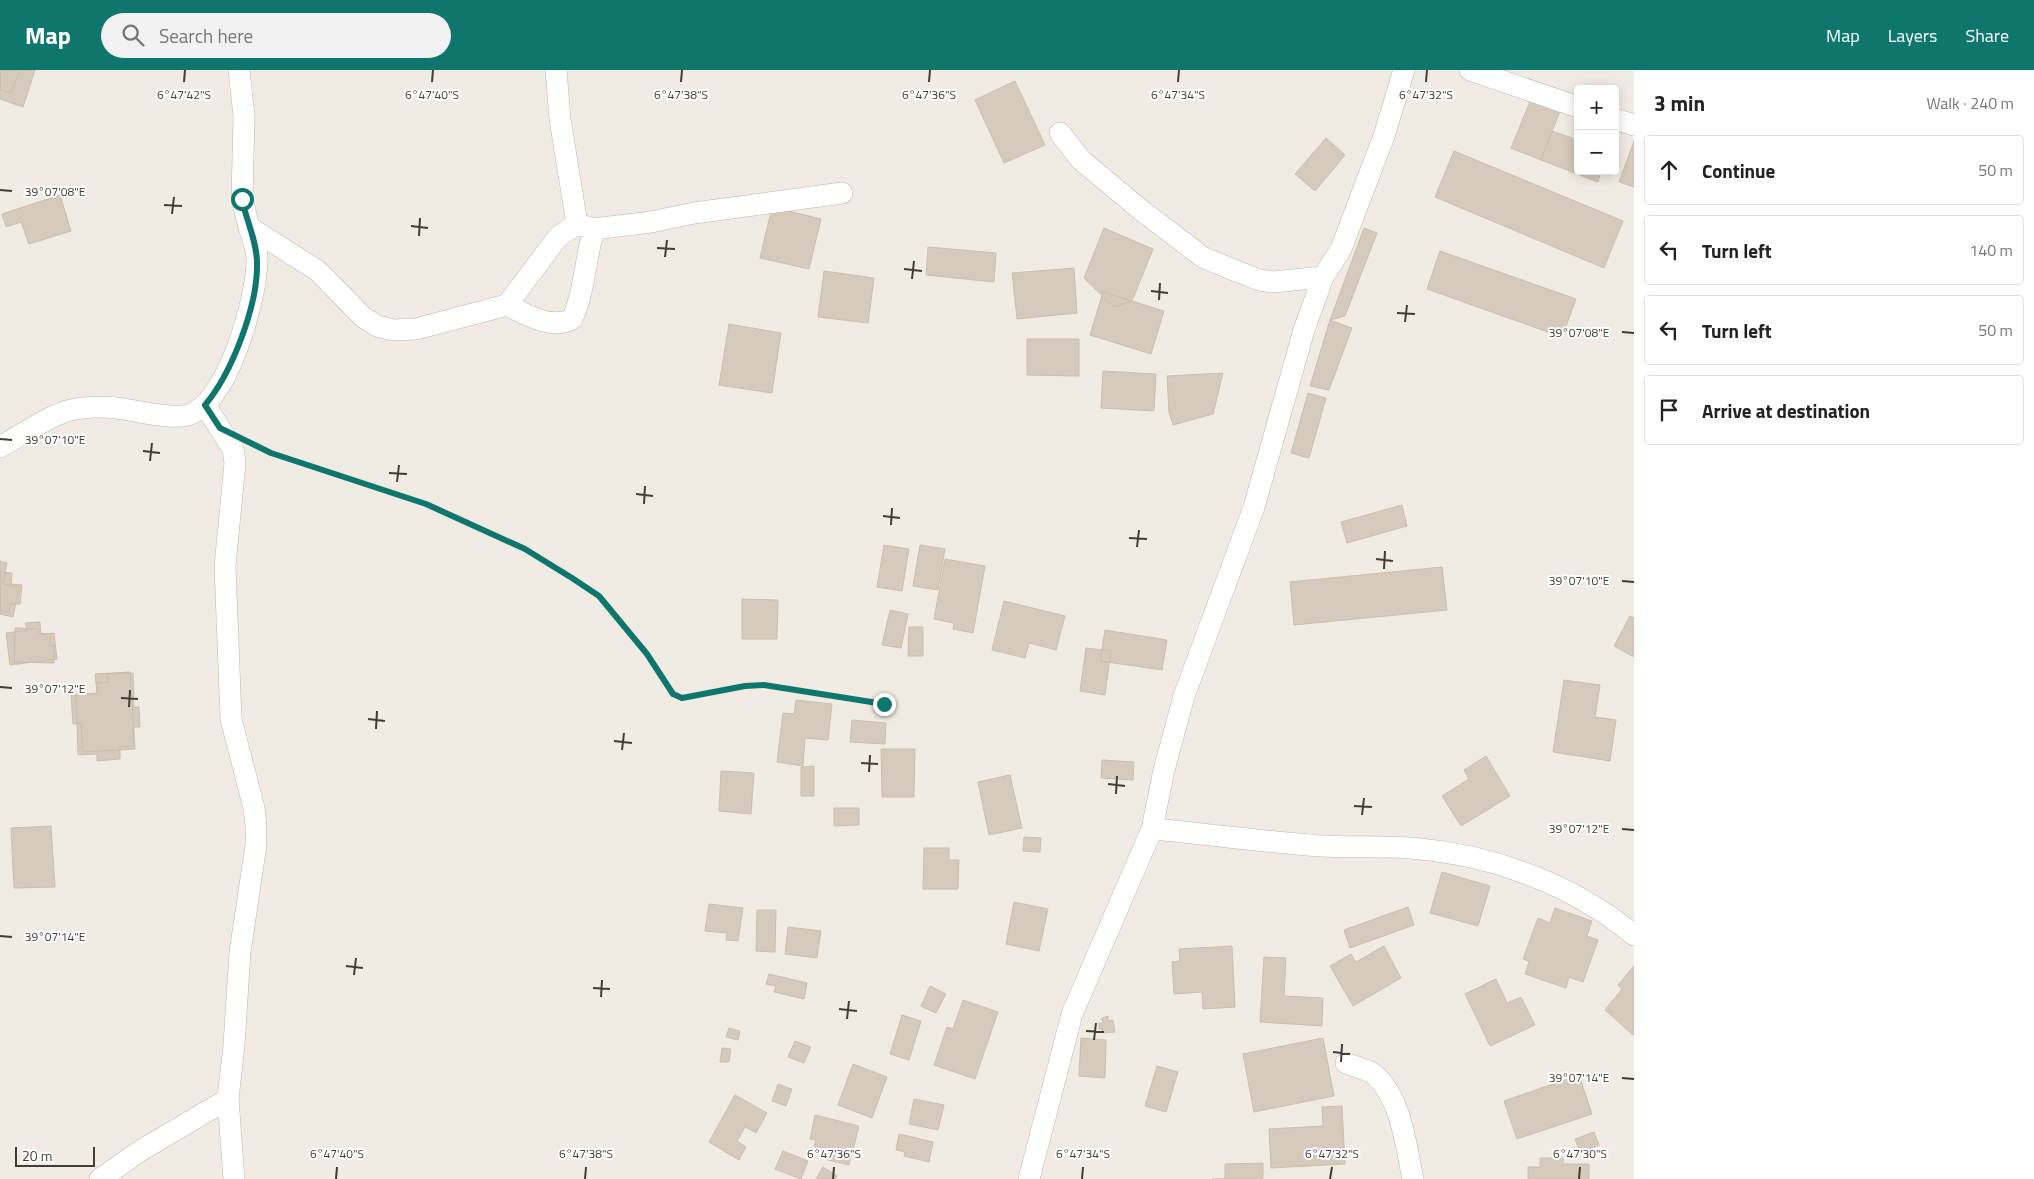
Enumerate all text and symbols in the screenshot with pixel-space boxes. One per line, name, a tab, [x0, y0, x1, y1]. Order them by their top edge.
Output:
search box	[101, 13, 451, 58]
text: Map	[25, 17, 71, 53]
icon: search	[119, 21, 147, 49]
text: Search here	[159, 21, 253, 50]
text: Map	[1826, 22, 1860, 49]
text: Layers	[1888, 22, 1937, 49]
text: Share	[1965, 22, 2009, 49]
text: 6°47'42"S	[157, 85, 211, 104]
text: 6°47'40"S	[405, 85, 459, 104]
text: 6°47'38"S	[654, 85, 708, 104]
text: 6°47'36"S	[902, 85, 956, 104]
text: 6°47'34"S	[1151, 85, 1205, 104]
text: 6°47'32"S	[1399, 85, 1453, 104]
map controls	[1574, 85, 1619, 175]
button: +	[1574, 85, 1619, 130]
text: 3 min	[1654, 87, 1705, 119]
text: Walk · 240 m	[1926, 91, 2014, 115]
button: −	[1574, 130, 1619, 175]
icon: ahead	[1655, 156, 1683, 184]
text: Continue	[1702, 156, 1775, 185]
text: 50 m	[1978, 158, 2013, 182]
text: 39°07'08"E	[25, 182, 86, 201]
route start	[231, 188, 254, 211]
icon: left	[1655, 236, 1683, 264]
text: Turn left	[1702, 236, 1772, 265]
text: 140 m	[1969, 238, 2013, 262]
icon: left	[1655, 316, 1683, 344]
text: Turn left	[1702, 316, 1772, 345]
text: 50 m	[1978, 318, 2013, 342]
text: 39°07'08"E	[1549, 323, 1610, 342]
icon: arrive	[1655, 396, 1683, 424]
text: Arrive at destination	[1702, 396, 1870, 425]
text: 39°07'10"E	[25, 430, 86, 449]
text: 39°07'10"E	[1549, 571, 1610, 590]
text: 39°07'12"E	[25, 679, 86, 698]
route end	[873, 693, 896, 716]
text: 39°07'12"E	[1549, 819, 1610, 838]
text: 39°07'14"E	[25, 927, 86, 946]
text: 39°07'14"E	[1549, 1068, 1610, 1087]
scale bar	[15, 1144, 95, 1167]
text: 6°47'40"S	[310, 1144, 364, 1163]
text: 6°47'38"S	[559, 1144, 613, 1163]
text: 6°47'36"S	[807, 1144, 861, 1163]
text: 6°47'34"S	[1056, 1144, 1110, 1163]
text: 6°47'32"S	[1305, 1144, 1359, 1163]
text: 6°47'30"S	[1553, 1144, 1607, 1163]
text: 20 m	[22, 1145, 52, 1166]

